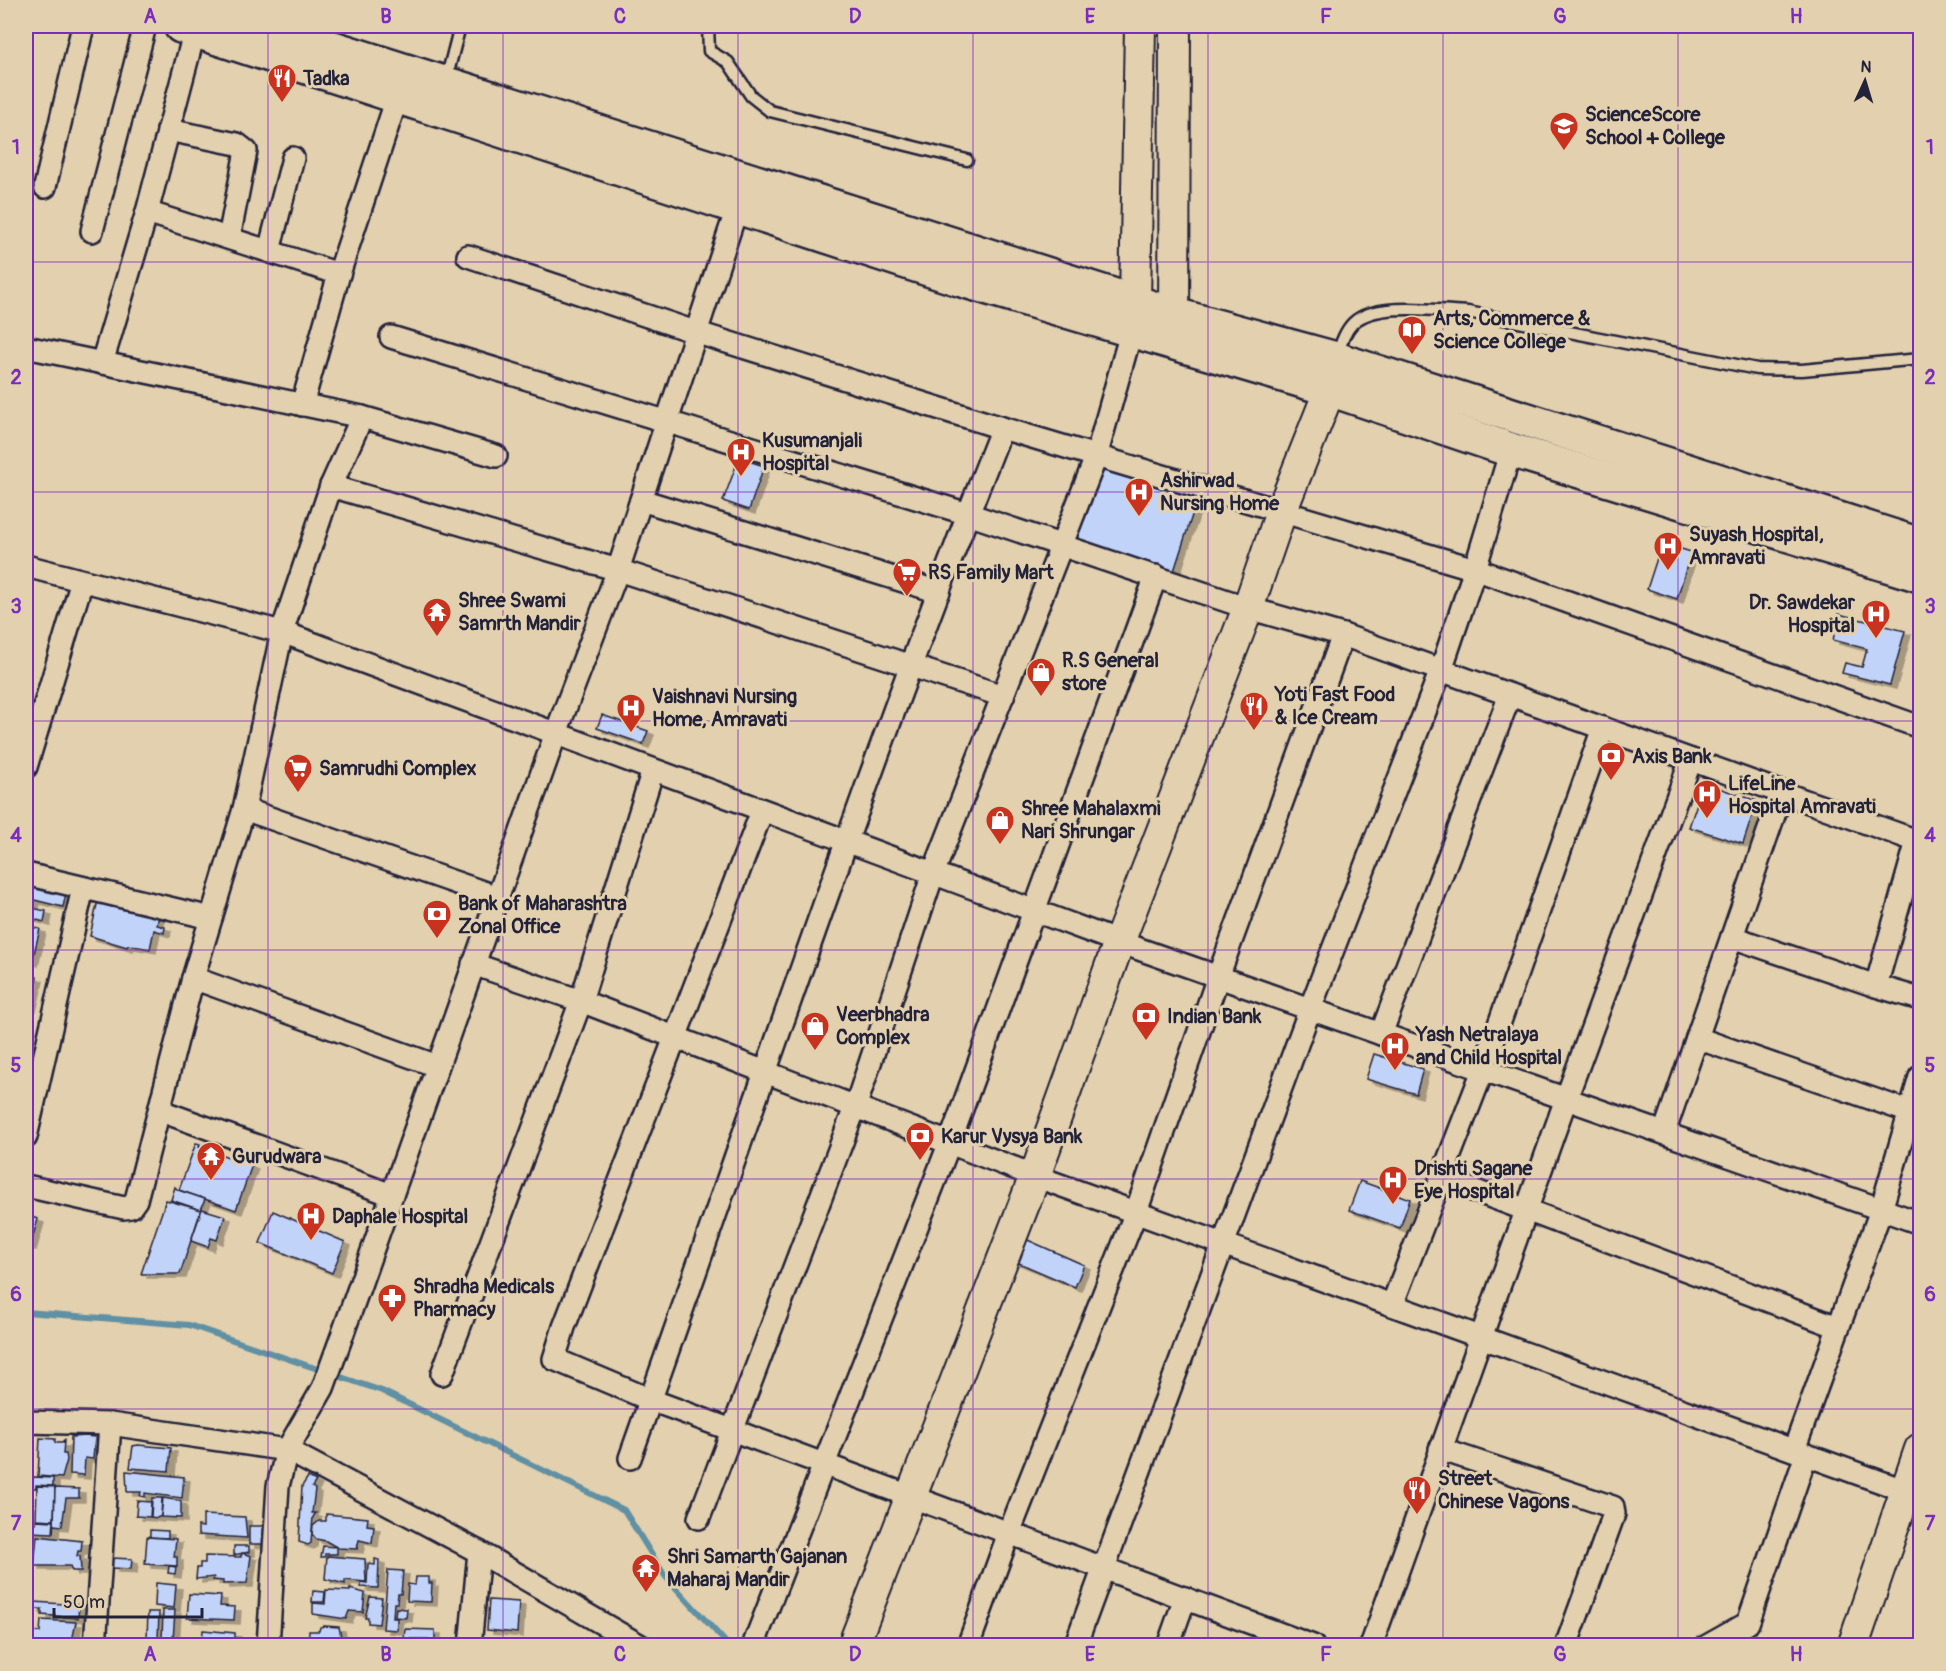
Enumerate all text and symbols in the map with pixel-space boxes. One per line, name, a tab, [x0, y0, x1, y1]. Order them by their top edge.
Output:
text: A	[144, 4, 157, 29]
text: B	[380, 4, 392, 29]
text: C	[614, 4, 626, 29]
text: D	[849, 4, 862, 29]
text: E	[1085, 4, 1096, 29]
text: F	[1320, 4, 1332, 29]
text: G	[1553, 4, 1567, 29]
text: H	[1790, 4, 1803, 29]
north arrow	[1835, 51, 1895, 111]
text: N	[1860, 57, 1872, 77]
restaurant icon: Tadka	[266, 62, 298, 104]
place label: Tadka	[302, 66, 350, 91]
place label: ScienceScore School + College	[1585, 102, 1726, 150]
school or university icon: ScienceScore School + College	[1548, 110, 1580, 152]
text: 1	[12, 135, 20, 160]
text: 1	[1926, 135, 1934, 160]
place label: Arts, Commerce & Science College	[1433, 306, 1590, 354]
library icon: Arts, Commerce & Science College	[1396, 314, 1428, 356]
text: 2	[10, 365, 22, 390]
text: 2	[1924, 365, 1936, 390]
place label: Kusumanjali Hospital	[762, 428, 863, 476]
hospital icon: Kusumanjali Hospital	[725, 436, 757, 478]
place label: Ashirwad Nursing Home	[1160, 468, 1280, 516]
hospital icon: Ashirwad Nursing Home	[1123, 476, 1155, 518]
place label: Suyash Hospital, Amravati	[1689, 522, 1824, 570]
hospital icon: Suyash Hospital, Amravati	[1652, 530, 1684, 572]
supermarket icon: RS Family Mart	[891, 556, 923, 598]
place label: RS Family Mart	[928, 560, 1055, 585]
place label: Shree Swami Samrth Mandir	[458, 588, 581, 636]
place label: Dr. Sawdekar Hospital	[1749, 590, 1856, 638]
text: 3	[10, 594, 22, 619]
text: 3	[1924, 594, 1936, 619]
temple icon: Shree Swami Samrth Mandir	[421, 596, 453, 638]
hospital icon: Dr. Sawdekar Hospital	[1860, 598, 1892, 640]
place label: R.S General store	[1062, 648, 1159, 696]
shop icon: R.S General store	[1025, 656, 1057, 698]
place label: Yoti Fast Food & Ice Cream	[1274, 682, 1395, 730]
place label: Vaishnavi Nursing Home, Amravati	[652, 684, 797, 732]
restaurant icon: Yoti Fast Food & Ice Cream	[1238, 690, 1270, 732]
hospital icon: Vaishnavi Nursing Home, Amravati	[615, 692, 647, 734]
bank icon: Axis Bank	[1595, 740, 1627, 782]
place label: Axis Bank	[1632, 744, 1712, 769]
supermarket icon: Samrudhi Complex	[282, 752, 314, 794]
place label: Samrudhi Complex	[319, 756, 477, 781]
place label: LifeLine Hospital Amravati	[1728, 771, 1876, 819]
hospital icon: LifeLine Hospital Amravati	[1691, 778, 1723, 820]
place label: Shree Mahalaxmi Nari Shrungar	[1021, 796, 1161, 844]
shop icon: Shree Mahalaxmi Nari Shrungar	[984, 804, 1016, 846]
text: 4	[10, 823, 22, 848]
text: 4	[1924, 823, 1936, 848]
place label: Bank of Maharashtra Zonal Office	[458, 891, 627, 939]
bank icon: Bank of Maharashtra Zonal Office	[421, 898, 453, 940]
bank icon: Indian Bank	[1130, 1000, 1162, 1042]
place label: Veerbhadra Complex	[836, 1002, 930, 1050]
place label: Indian Bank	[1167, 1004, 1262, 1029]
shop icon: Veerbhadra Complex	[799, 1010, 831, 1052]
place label: Yash Netralaya and Child Hospital	[1415, 1022, 1562, 1070]
hospital icon: Yash Netralaya and Child Hospital	[1379, 1030, 1411, 1072]
text: 5	[11, 1053, 22, 1078]
text: 5	[1925, 1053, 1936, 1078]
bank icon: Karur Vysya Bank	[904, 1120, 936, 1162]
place label: Karur Vysya Bank	[941, 1124, 1083, 1149]
temple icon: Gurudwara	[195, 1140, 227, 1182]
place label: Gurudwara	[232, 1144, 322, 1169]
place label: Drishti Sagane Eye Hospital	[1414, 1156, 1534, 1204]
hospital icon: Drishti Sagane Eye Hospital	[1377, 1164, 1409, 1206]
hospital icon: Daphale Hospital	[295, 1200, 327, 1242]
place label: Daphale Hospital	[332, 1204, 468, 1229]
place label: Shradha Medicals Pharmacy	[413, 1274, 554, 1322]
text: 6	[10, 1282, 22, 1307]
pharmacy icon: Shradha Medicals Pharmacy	[376, 1282, 408, 1324]
text: 6	[1924, 1282, 1936, 1307]
place label: Street Chinese Vagons	[1438, 1466, 1569, 1514]
restaurant icon: Street Chinese Vagons	[1401, 1474, 1433, 1516]
text: 7	[11, 1511, 22, 1536]
text: 7	[1925, 1511, 1936, 1536]
place label: Shri Samarth Gajanan Maharaj Mandir	[667, 1544, 847, 1592]
temple icon: Shri Samarth Gajanan Maharaj Mandir	[630, 1552, 662, 1594]
scale bar	[54, 1581, 202, 1619]
text: 50 m	[63, 1591, 105, 1614]
text: A	[144, 1642, 157, 1667]
text: B	[380, 1642, 392, 1667]
text: C	[614, 1642, 626, 1667]
text: D	[849, 1642, 862, 1667]
text: E	[1085, 1642, 1096, 1667]
text: F	[1320, 1642, 1332, 1667]
text: G	[1553, 1642, 1567, 1667]
text: H	[1790, 1642, 1803, 1667]

